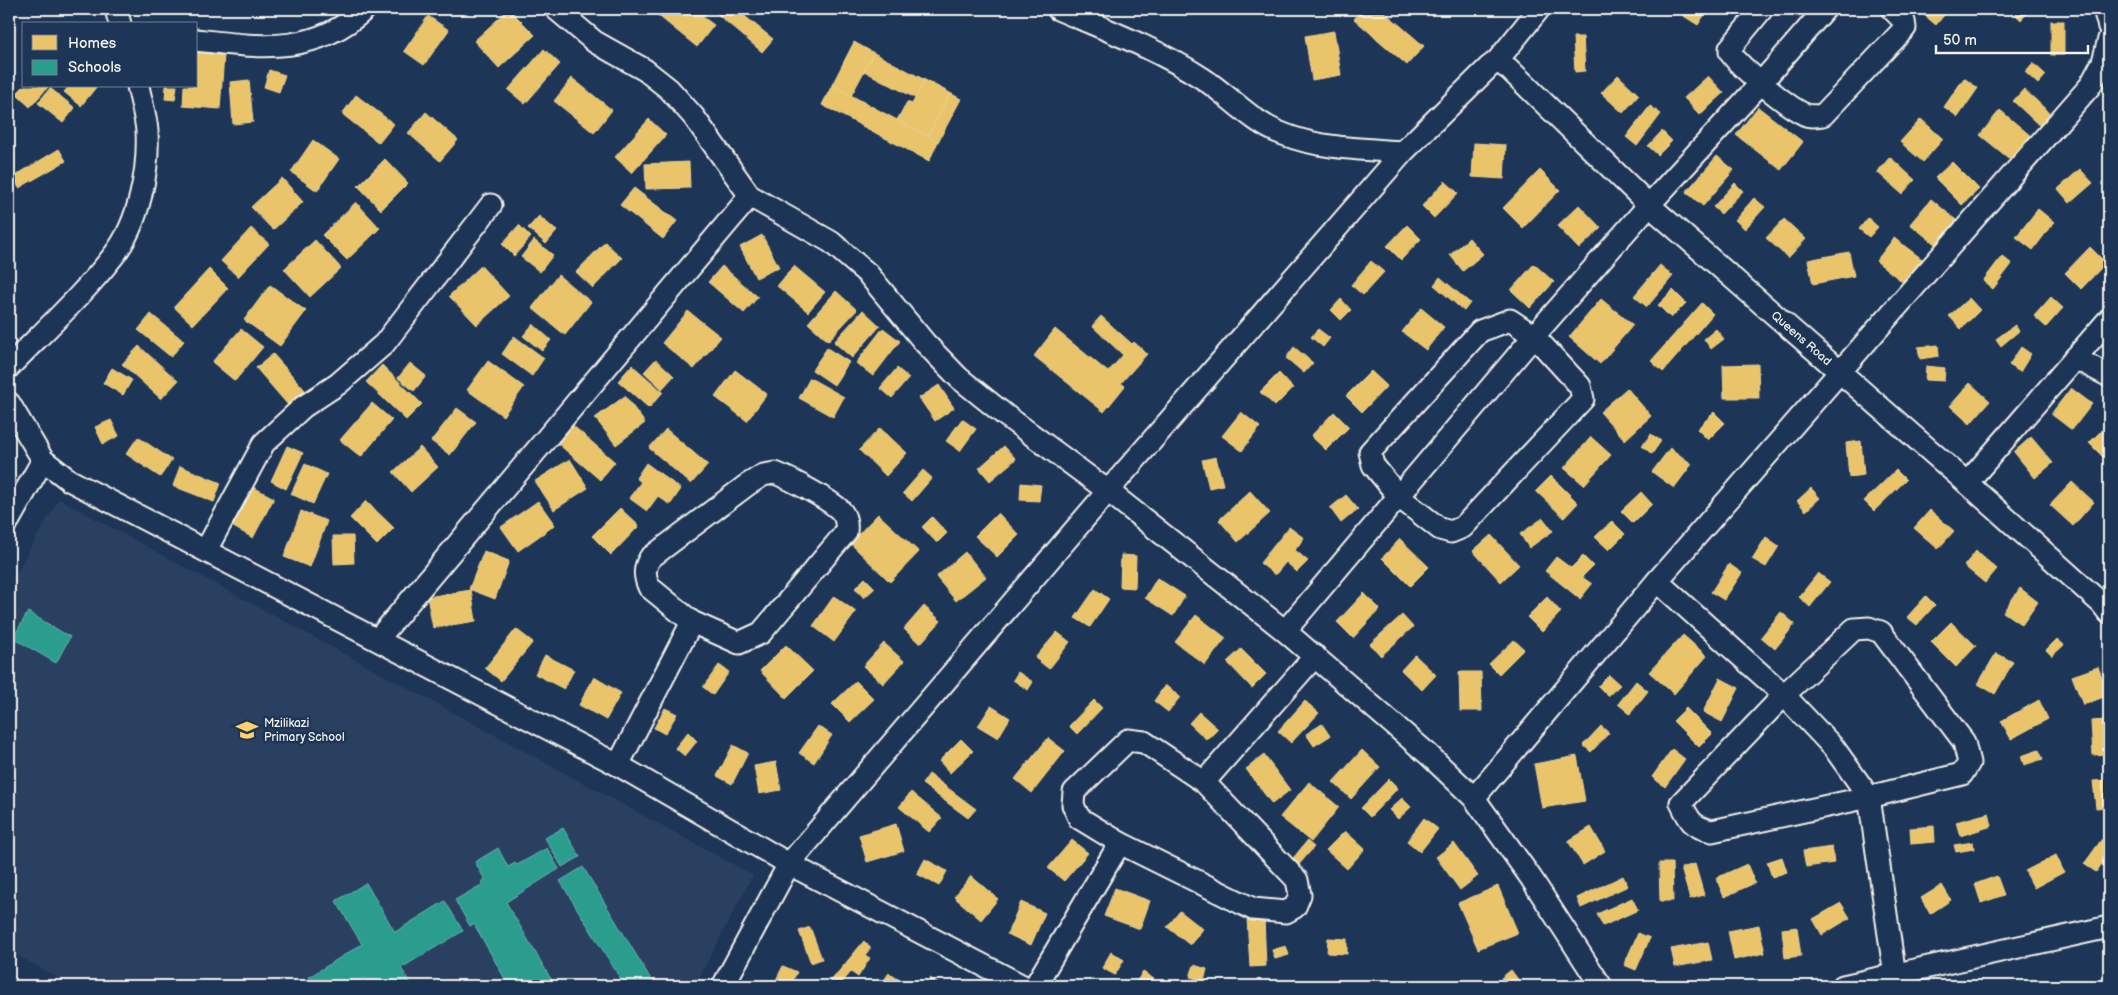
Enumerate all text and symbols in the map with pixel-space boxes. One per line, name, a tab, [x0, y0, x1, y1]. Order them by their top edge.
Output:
legend	[22, 22, 198, 88]
scale bar	[1936, 22, 2088, 54]
text: 50 m	[1943, 31, 1977, 50]
text: Homes	[68, 34, 117, 53]
text: Schools	[68, 58, 122, 77]
street label: Queens Road	[1768, 308, 1834, 369]
place label: Mzilikazi Primary School	[264, 716, 345, 745]
school or university icon: Mzilikazi Primary School	[234, 717, 260, 743]

